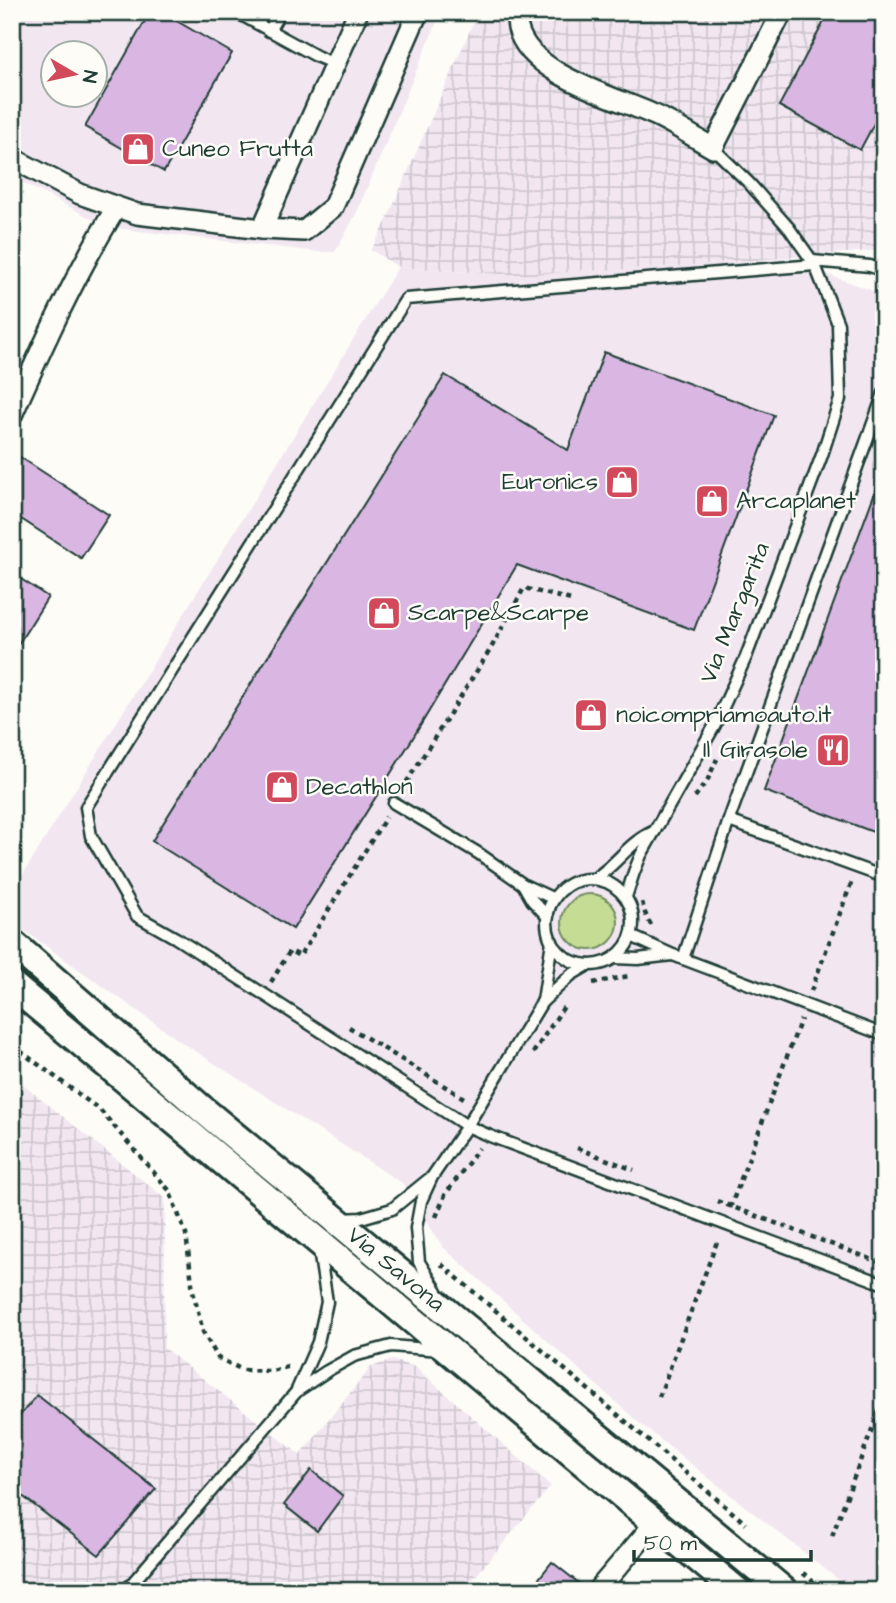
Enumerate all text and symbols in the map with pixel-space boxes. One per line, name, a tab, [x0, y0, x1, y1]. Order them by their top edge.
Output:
north arrow	[38, 38, 108, 108]
text: N	[75, 68, 104, 85]
shop icon: Cuneo Frutta	[119, 130, 157, 168]
place label: Cuneo Frutta	[162, 132, 313, 166]
shop icon: Euronics	[603, 463, 641, 501]
place label: Euronics	[502, 465, 598, 499]
shop icon: Arcaplanet	[693, 482, 731, 520]
place label: Arcaplanet	[736, 484, 856, 518]
street label: Via Margarita	[691, 537, 780, 689]
shop icon: Scarpe&Scarpe	[365, 594, 403, 632]
place label: Scarpe&Scarpe	[408, 596, 589, 630]
shop icon: noicompriamoauto.it	[572, 696, 610, 734]
place label: noicompriamoauto.it	[616, 698, 832, 732]
restaurant icon: Il Girasole	[814, 731, 852, 769]
place label: Il Girasole	[703, 733, 808, 767]
shop icon: Decathlon	[263, 768, 301, 806]
place label: Decathlon	[306, 770, 413, 804]
street label: Via Savona	[339, 1219, 452, 1320]
scale bar	[634, 1519, 810, 1563]
text: 50 m	[644, 1529, 698, 1558]

